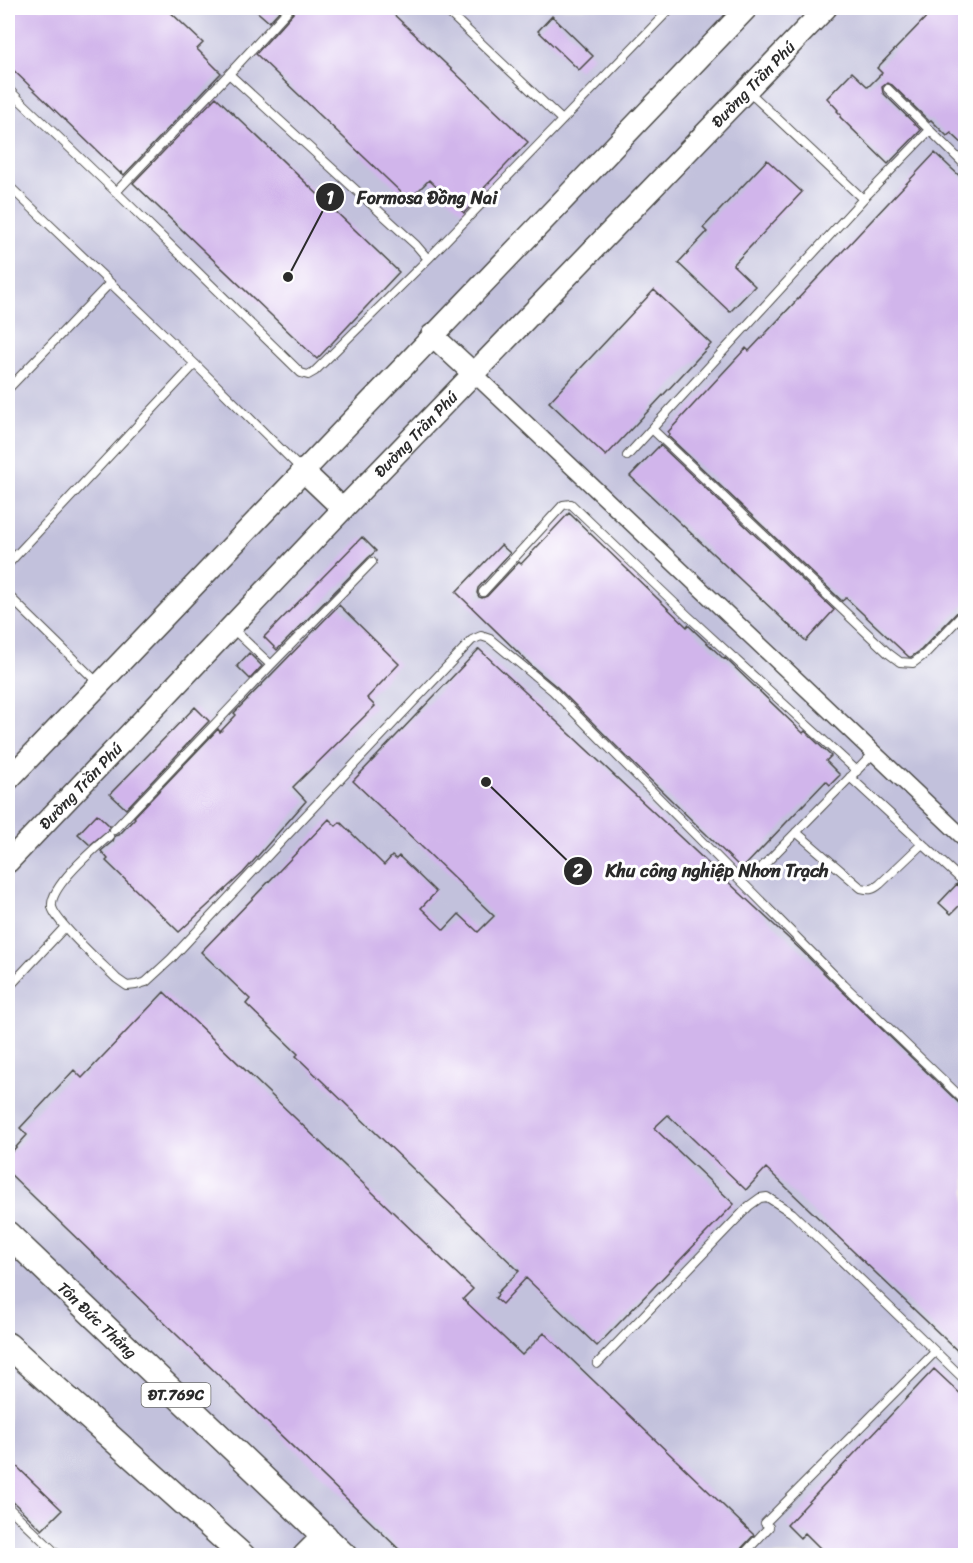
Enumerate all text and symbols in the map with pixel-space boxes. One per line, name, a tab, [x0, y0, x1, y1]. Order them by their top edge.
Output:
street label: Đường Trần Phú	[703, 33, 802, 134]
callout: Formosa Đồng Nai	[315, 179, 509, 215]
text: 1	[326, 182, 334, 214]
text: Formosa Đồng Nai	[356, 182, 498, 214]
street label: Đường Trần Phú	[366, 383, 465, 484]
street label: Đường Trần Phú	[31, 735, 130, 836]
callout: Khu công nghiệp Nhơn Trạch	[563, 853, 840, 889]
text: 2	[572, 855, 584, 887]
text: Khu công nghiệp Nhơn Trạch	[604, 855, 829, 887]
street label: Tôn Đức Thắng	[51, 1274, 145, 1365]
road number: ĐT.769C	[142, 1383, 210, 1407]

